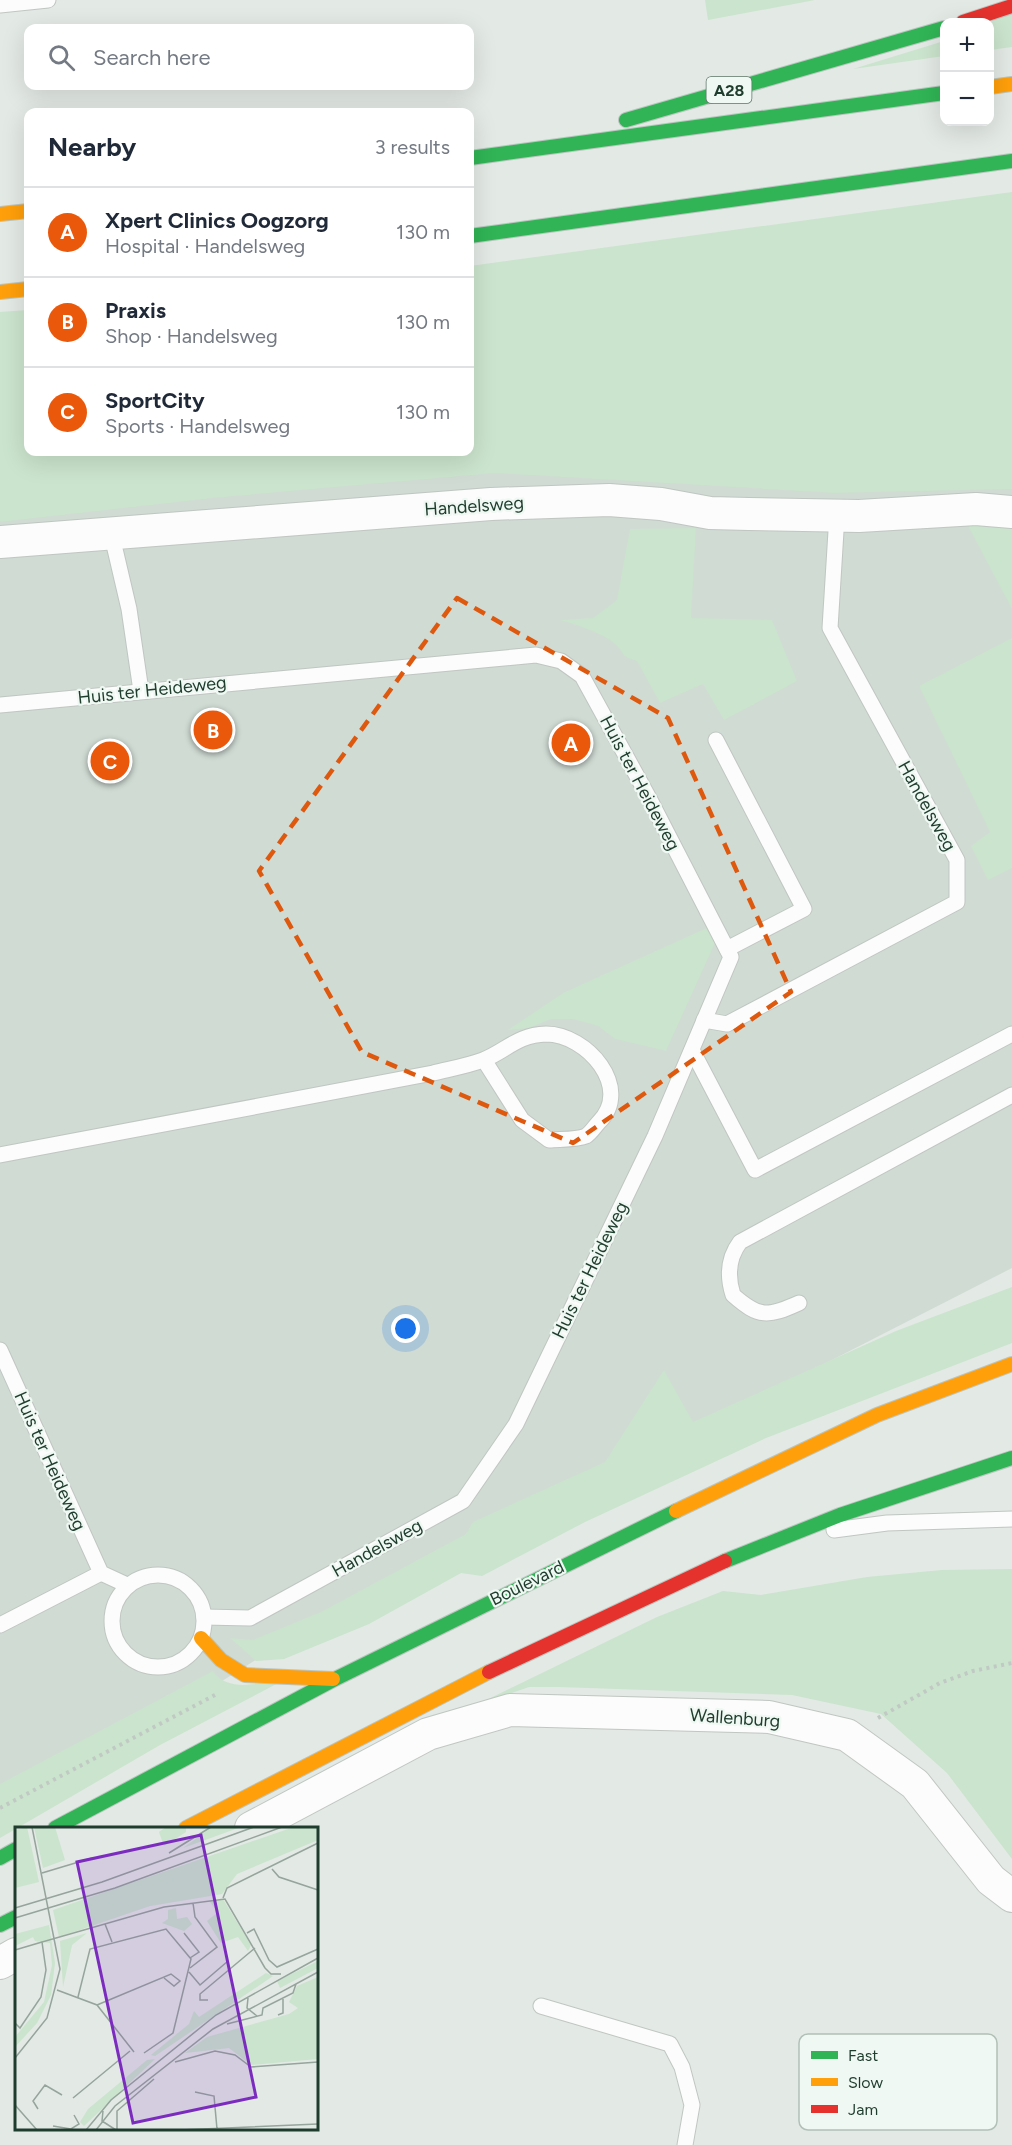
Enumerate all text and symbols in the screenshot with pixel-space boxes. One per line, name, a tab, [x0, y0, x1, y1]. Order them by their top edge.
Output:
map controls	[940, 18, 994, 126]
button: +	[940, 18, 994, 72]
search box	[24, 24, 474, 90]
icon: search	[45, 41, 78, 74]
text: Search here	[93, 44, 211, 71]
button: −	[940, 72, 994, 126]
road number: A28	[706, 77, 752, 103]
text: Nearby	[48, 131, 136, 163]
text: 3 results	[375, 135, 450, 159]
text: Xpert Clinics Oogzorg	[105, 207, 329, 234]
text: A	[60, 220, 75, 244]
text: 130 m	[396, 220, 450, 244]
text: Hospital · Handelsweg	[105, 234, 305, 258]
text: Praxis	[105, 297, 166, 324]
text: B	[61, 310, 74, 334]
text: 130 m	[396, 310, 450, 334]
text: Shop · Handelsweg	[105, 324, 278, 348]
text: SportCity	[105, 387, 205, 414]
text: C	[60, 400, 75, 424]
text: 130 m	[396, 400, 450, 424]
text: Sports · Handelsweg	[105, 414, 290, 438]
street label: Handelsweg	[423, 492, 525, 520]
street label: Huis ter Heideweg	[76, 671, 228, 709]
pin: B	[194, 708, 232, 752]
street label: Huis ter Heideweg	[595, 712, 685, 854]
pin: A	[552, 720, 590, 766]
pin: C	[90, 738, 130, 783]
street label: Handelsweg	[893, 757, 961, 855]
street label: Huis ter Heideweg	[547, 1198, 633, 1342]
your location	[391, 1314, 420, 1343]
street label: Huis ter Heideweg	[10, 1388, 90, 1534]
street label: Handelsweg	[328, 1514, 426, 1582]
street label: Boulevard	[486, 1556, 568, 1610]
street label: Wallenburg	[689, 1704, 781, 1732]
inset map	[15, 1827, 318, 2130]
legend	[799, 2034, 997, 2130]
text: Fast	[848, 2046, 878, 2065]
text: Slow	[848, 2073, 883, 2092]
text: Jam	[848, 2100, 878, 2119]

